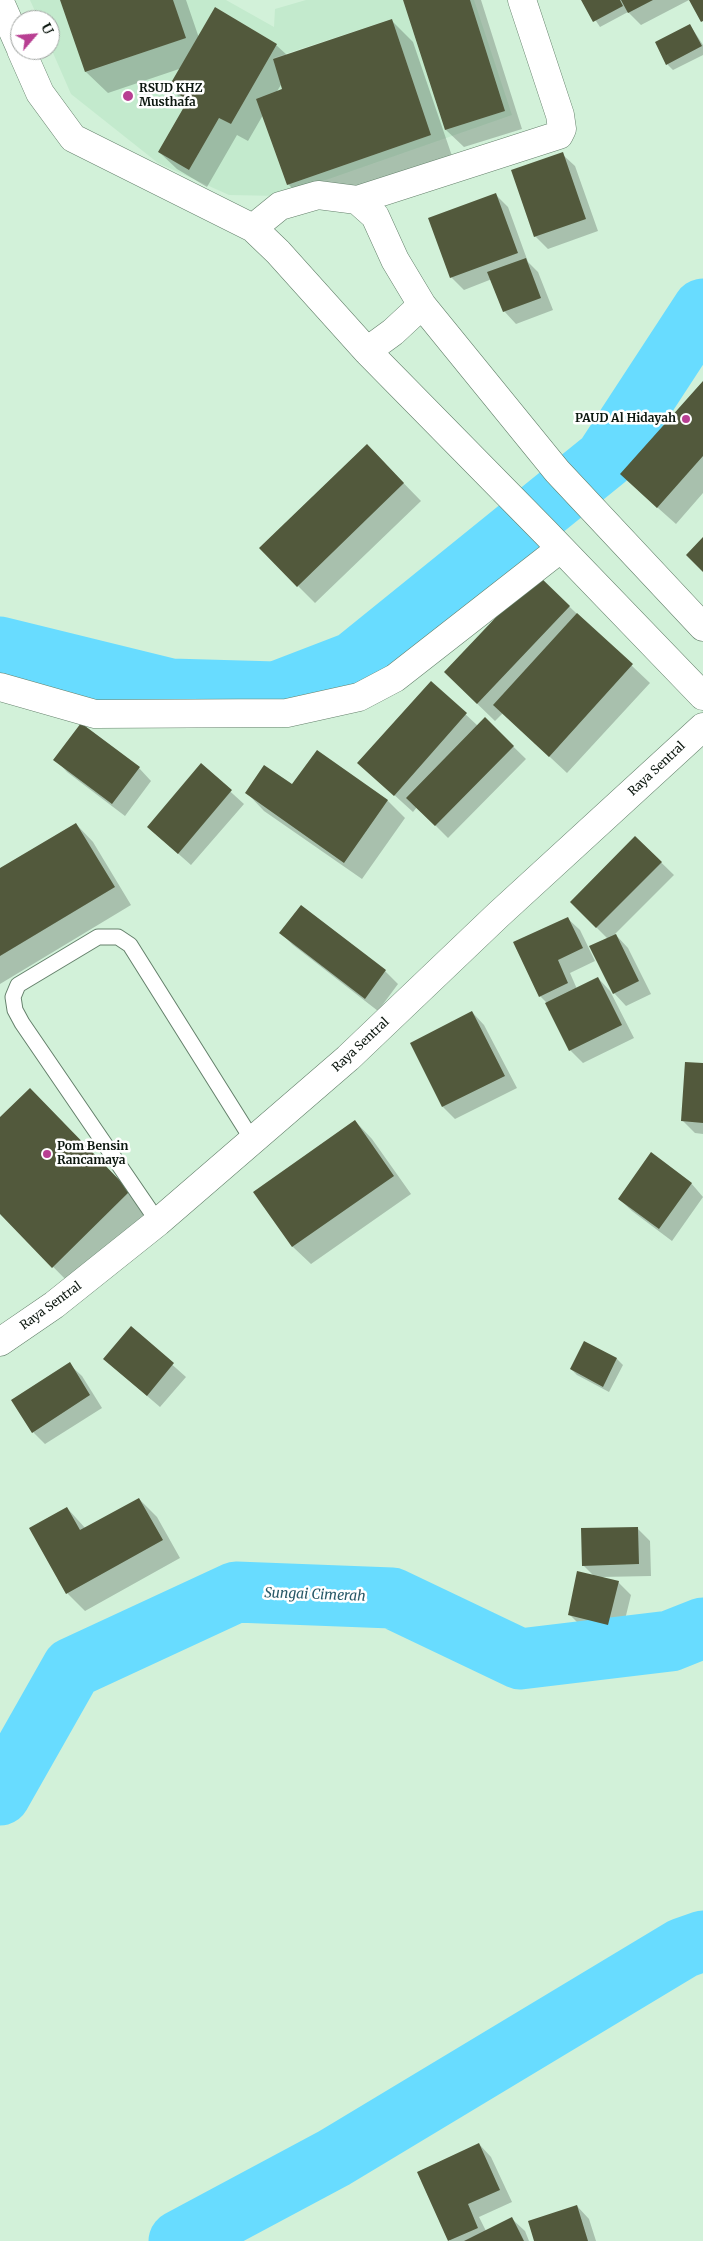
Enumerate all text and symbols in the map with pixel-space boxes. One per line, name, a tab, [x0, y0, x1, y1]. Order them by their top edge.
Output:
north arrow	[10, 10, 60, 60]
text: U	[37, 20, 58, 37]
place label: RSUD KHZ Musthafa	[139, 82, 203, 110]
marker: RSUD KHZ Musthafa	[121, 89, 135, 103]
place label: PAUD Al Hidayah	[575, 412, 676, 426]
marker: PAUD Al Hidayah	[680, 413, 692, 425]
street label: Raya Sentral	[626, 739, 688, 799]
street label: Raya Sentral	[330, 1015, 392, 1075]
place label: Pom Bensin Rancamaya	[57, 1140, 128, 1168]
marker: Pom Bensin Rancamaya	[41, 1148, 53, 1160]
street label: Raya Sentral	[18, 1279, 84, 1333]
water label: Sungai Cimerah	[264, 1585, 366, 1605]

